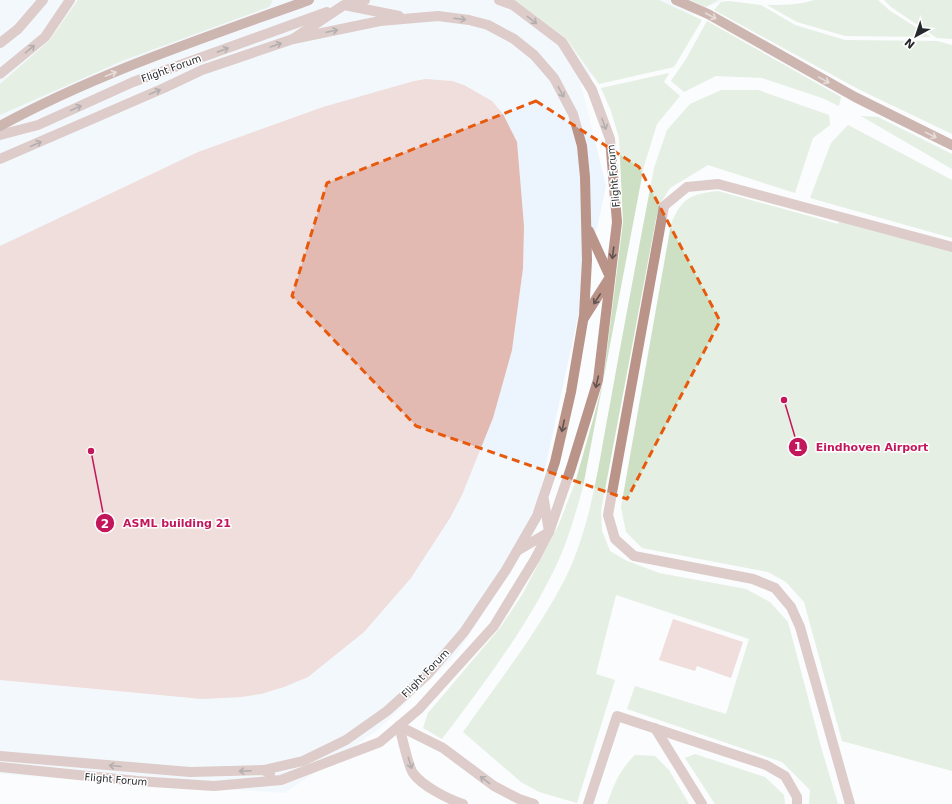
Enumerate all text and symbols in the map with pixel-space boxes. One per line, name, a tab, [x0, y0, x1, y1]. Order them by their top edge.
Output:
one-way arrow	[705, 13, 717, 20]
one-way arrow	[453, 15, 466, 23]
one-way arrow	[527, 15, 538, 24]
north arrow	[896, 16, 936, 56]
one-way arrow	[325, 26, 338, 34]
text: N	[902, 35, 918, 51]
one-way arrow	[269, 40, 281, 48]
one-way arrow	[25, 45, 35, 54]
one-way arrow	[216, 45, 228, 53]
street label: Flight Forum	[140, 53, 203, 84]
one-way arrow	[105, 69, 117, 77]
one-way arrow	[818, 76, 830, 84]
one-way arrow	[558, 86, 566, 98]
one-way arrow	[149, 88, 161, 95]
one-way arrow	[70, 104, 82, 111]
one-way arrow	[601, 118, 609, 130]
one-way arrow	[925, 132, 937, 139]
one-way arrow	[30, 140, 42, 148]
street label: Flight Forum	[605, 144, 622, 208]
one-way arrow	[610, 246, 617, 259]
one-way arrow	[592, 293, 600, 305]
one-way arrow	[593, 375, 601, 388]
one-way arrow	[559, 419, 567, 432]
callout: Eindhoven Airport	[788, 435, 936, 458]
text: 1	[794, 440, 802, 454]
text: Eindhoven Airport	[816, 441, 928, 454]
callout: ASML building 21	[95, 512, 239, 535]
text: 2	[101, 517, 109, 531]
text: ASML building 21	[123, 517, 231, 530]
street label: Flight Forum	[400, 647, 451, 700]
one-way arrow	[407, 757, 414, 770]
one-way arrow	[109, 762, 122, 770]
one-way arrow	[239, 767, 252, 775]
street label: Flight Forum	[84, 771, 148, 788]
one-way arrow	[479, 775, 490, 784]

